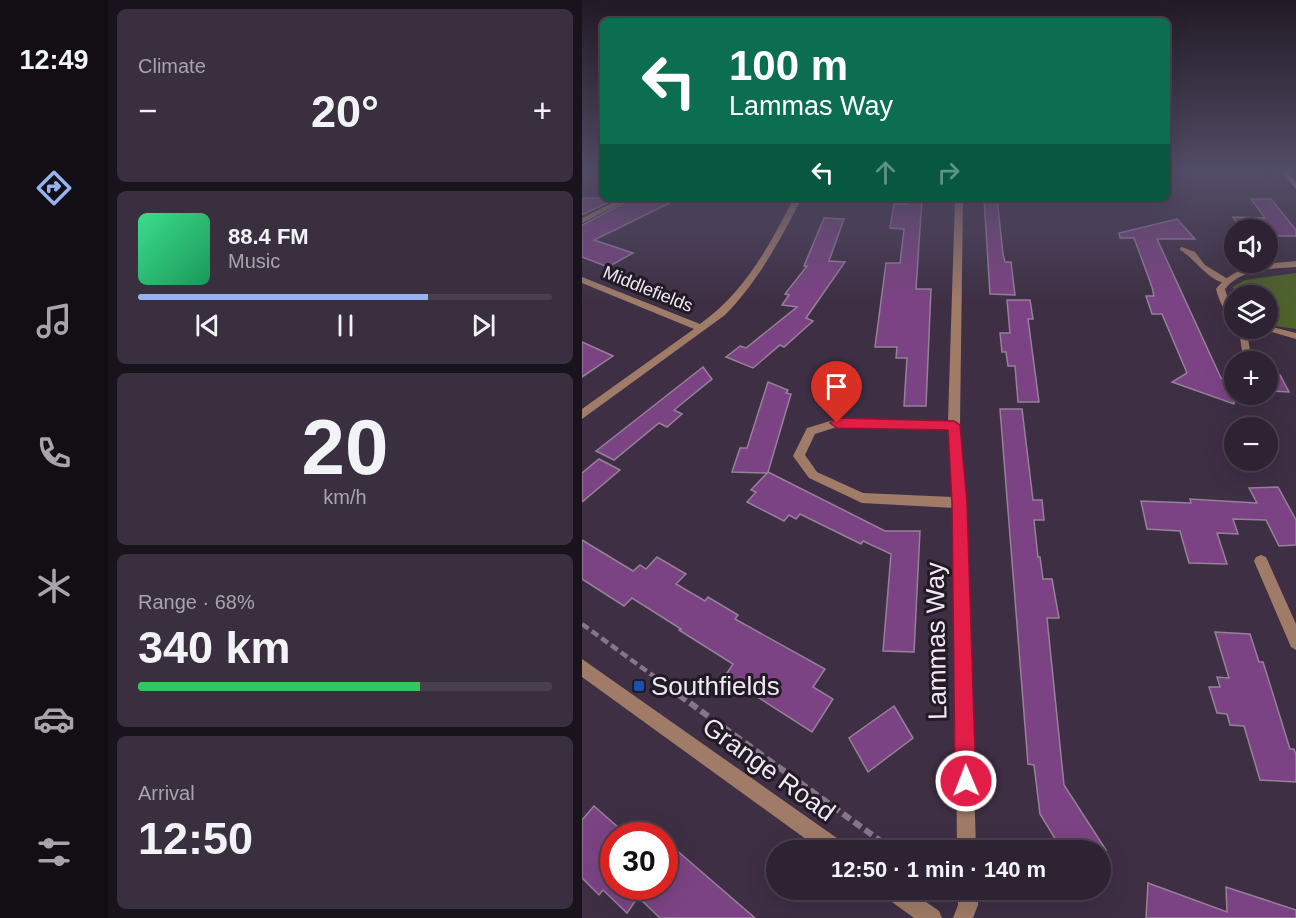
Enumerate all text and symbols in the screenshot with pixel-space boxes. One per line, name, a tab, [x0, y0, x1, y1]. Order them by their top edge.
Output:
icon: left	[630, 42, 708, 120]
text: 100 m	[729, 42, 848, 89]
text: 12:49	[19, 45, 89, 75]
text: Climate	[138, 55, 206, 77]
text: 20°	[311, 86, 379, 137]
text: Lammas Way	[729, 91, 893, 121]
text: −	[138, 92, 157, 129]
text: +	[533, 92, 552, 129]
icon: left	[806, 156, 839, 189]
icon: ahead	[869, 156, 902, 189]
icon: right	[932, 156, 965, 189]
icon: directions	[33, 167, 75, 209]
map controls	[1224, 219, 1278, 471]
button: sound	[1224, 219, 1278, 273]
text: 88.4 FM	[228, 224, 309, 249]
text: Music	[228, 250, 280, 272]
street label: Middlefields	[600, 262, 696, 316]
button: layers	[1224, 285, 1278, 339]
icon: music	[33, 300, 75, 342]
icon: previous	[191, 309, 224, 342]
icon: pause	[329, 309, 362, 342]
icon: next	[467, 309, 500, 342]
button: +	[1224, 351, 1278, 405]
pin	[811, 361, 862, 423]
icon: arrive	[820, 370, 853, 403]
text: 20	[302, 403, 388, 491]
button: −	[1224, 417, 1278, 471]
icon: phone	[33, 432, 75, 474]
text: km/h	[323, 486, 367, 508]
street label: Lammas Way	[920, 562, 952, 720]
icon: climate	[33, 565, 75, 607]
text: Range · 68%	[138, 591, 255, 613]
text: 340 km	[138, 622, 291, 673]
place label: Southfields	[651, 671, 780, 701]
marker: Southfields	[632, 679, 646, 693]
icon: car	[33, 698, 75, 740]
street label: Grange Road	[697, 711, 841, 827]
position arrow	[934, 749, 998, 813]
text: Arrival	[138, 782, 195, 804]
text: 12:50	[138, 813, 253, 864]
speed limit sign: 30	[600, 822, 678, 900]
icon: filters	[33, 831, 75, 873]
text: 12:50 · 1 min · 140 m	[831, 857, 1046, 882]

